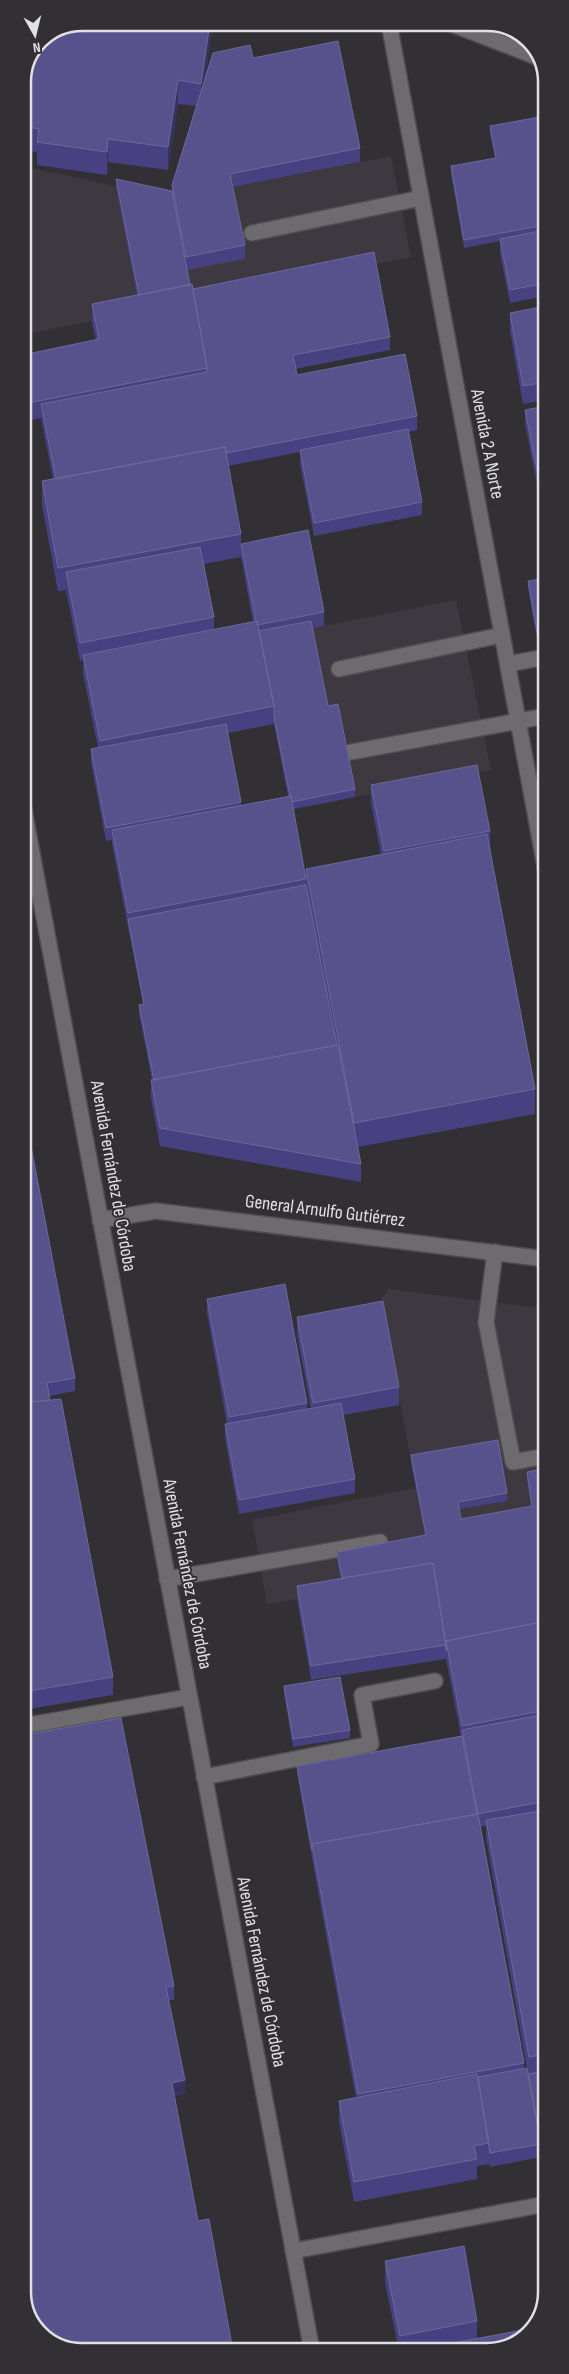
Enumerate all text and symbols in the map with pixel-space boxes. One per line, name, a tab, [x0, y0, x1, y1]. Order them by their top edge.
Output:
north arrow	[10, 10, 60, 60]
text: N	[32, 38, 42, 56]
street label: Avenida 2 A Norte	[465, 386, 509, 501]
street label: Avenida Fernández de Córdoba	[85, 1078, 141, 1273]
street label: General Arnulfo Gutiérrez	[244, 1190, 406, 1232]
street label: Avenida Fernández de Córdoba	[157, 1476, 217, 1671]
street label: Avenida Fernández de Córdoba	[231, 1874, 291, 2069]

